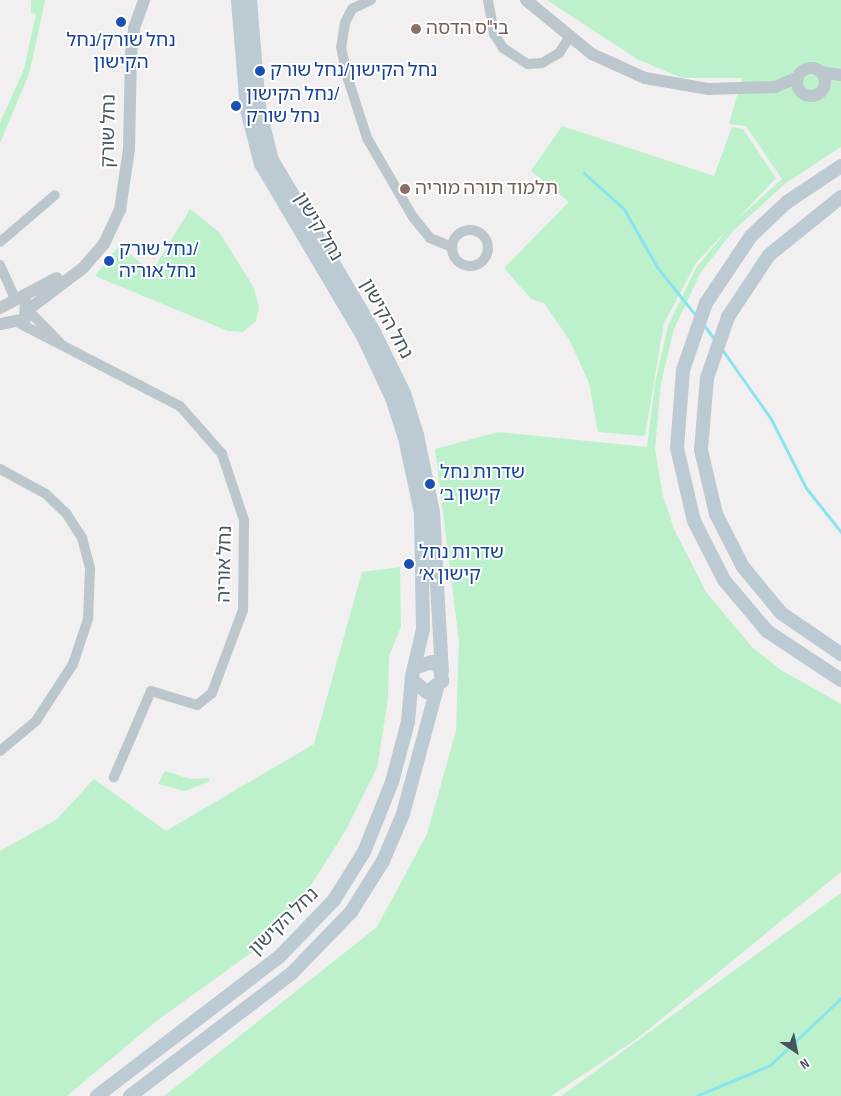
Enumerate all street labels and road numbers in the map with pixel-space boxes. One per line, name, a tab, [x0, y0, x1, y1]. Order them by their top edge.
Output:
street label: נחל שורק	[97, 94, 121, 168]
street label: נחל קישון	[289, 189, 347, 265]
street label: נחל הקישון	[355, 275, 417, 363]
street label: נחל אוריה	[213, 525, 237, 603]
street label: נחל הקישון	[244, 883, 324, 961]

